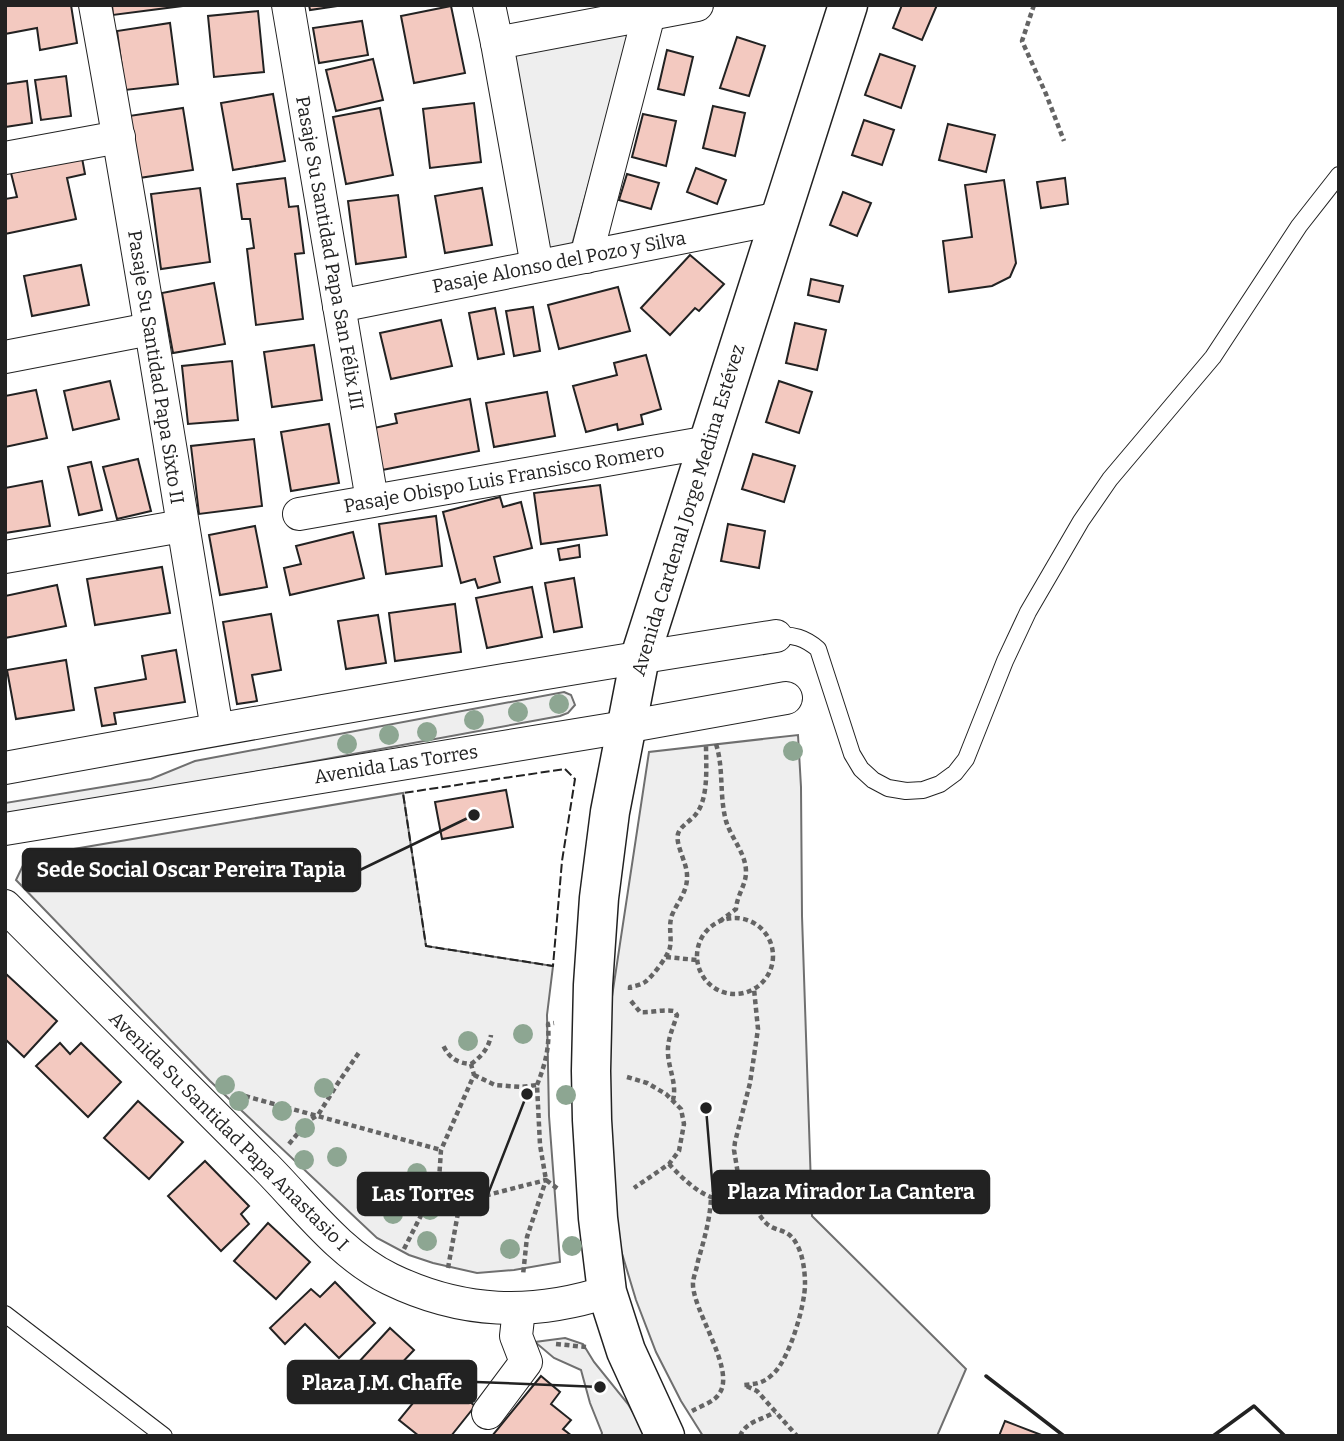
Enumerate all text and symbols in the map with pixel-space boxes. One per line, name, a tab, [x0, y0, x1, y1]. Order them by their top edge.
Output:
street label: Pasaje Su Santidad Papa San Félix III	[291, 94, 369, 412]
street label: Pasaje Alonso del Pozo y Silva	[430, 226, 688, 298]
street label: Pasaje Su Santidad Papa Sixto II	[123, 228, 189, 506]
street label: Avenida Cardenal Jorge Medina Estévez	[627, 342, 749, 678]
street label: Pasaje Obispo Luis Fransisco Romero	[342, 438, 666, 518]
street label: Avenida Las Torres	[312, 740, 480, 788]
callout: Sede Social Oscar Pereira Tapia	[23, 849, 360, 891]
text: Sede Social Oscar Pereira Tapia	[36, 857, 346, 883]
street label: Avenida Su Santidad Papa Anastasio I	[104, 1006, 354, 1256]
callout: Plaza Mirador La Cantera	[713, 1171, 989, 1213]
callout: Las Torres	[358, 1173, 488, 1215]
text: Plaza Mirador La Cantera	[727, 1179, 975, 1205]
text: Las Torres	[372, 1181, 474, 1207]
callout: Plaza J.M. Chaffe	[288, 1361, 476, 1403]
text: Plaza J.M. Chaffe	[302, 1370, 462, 1396]

